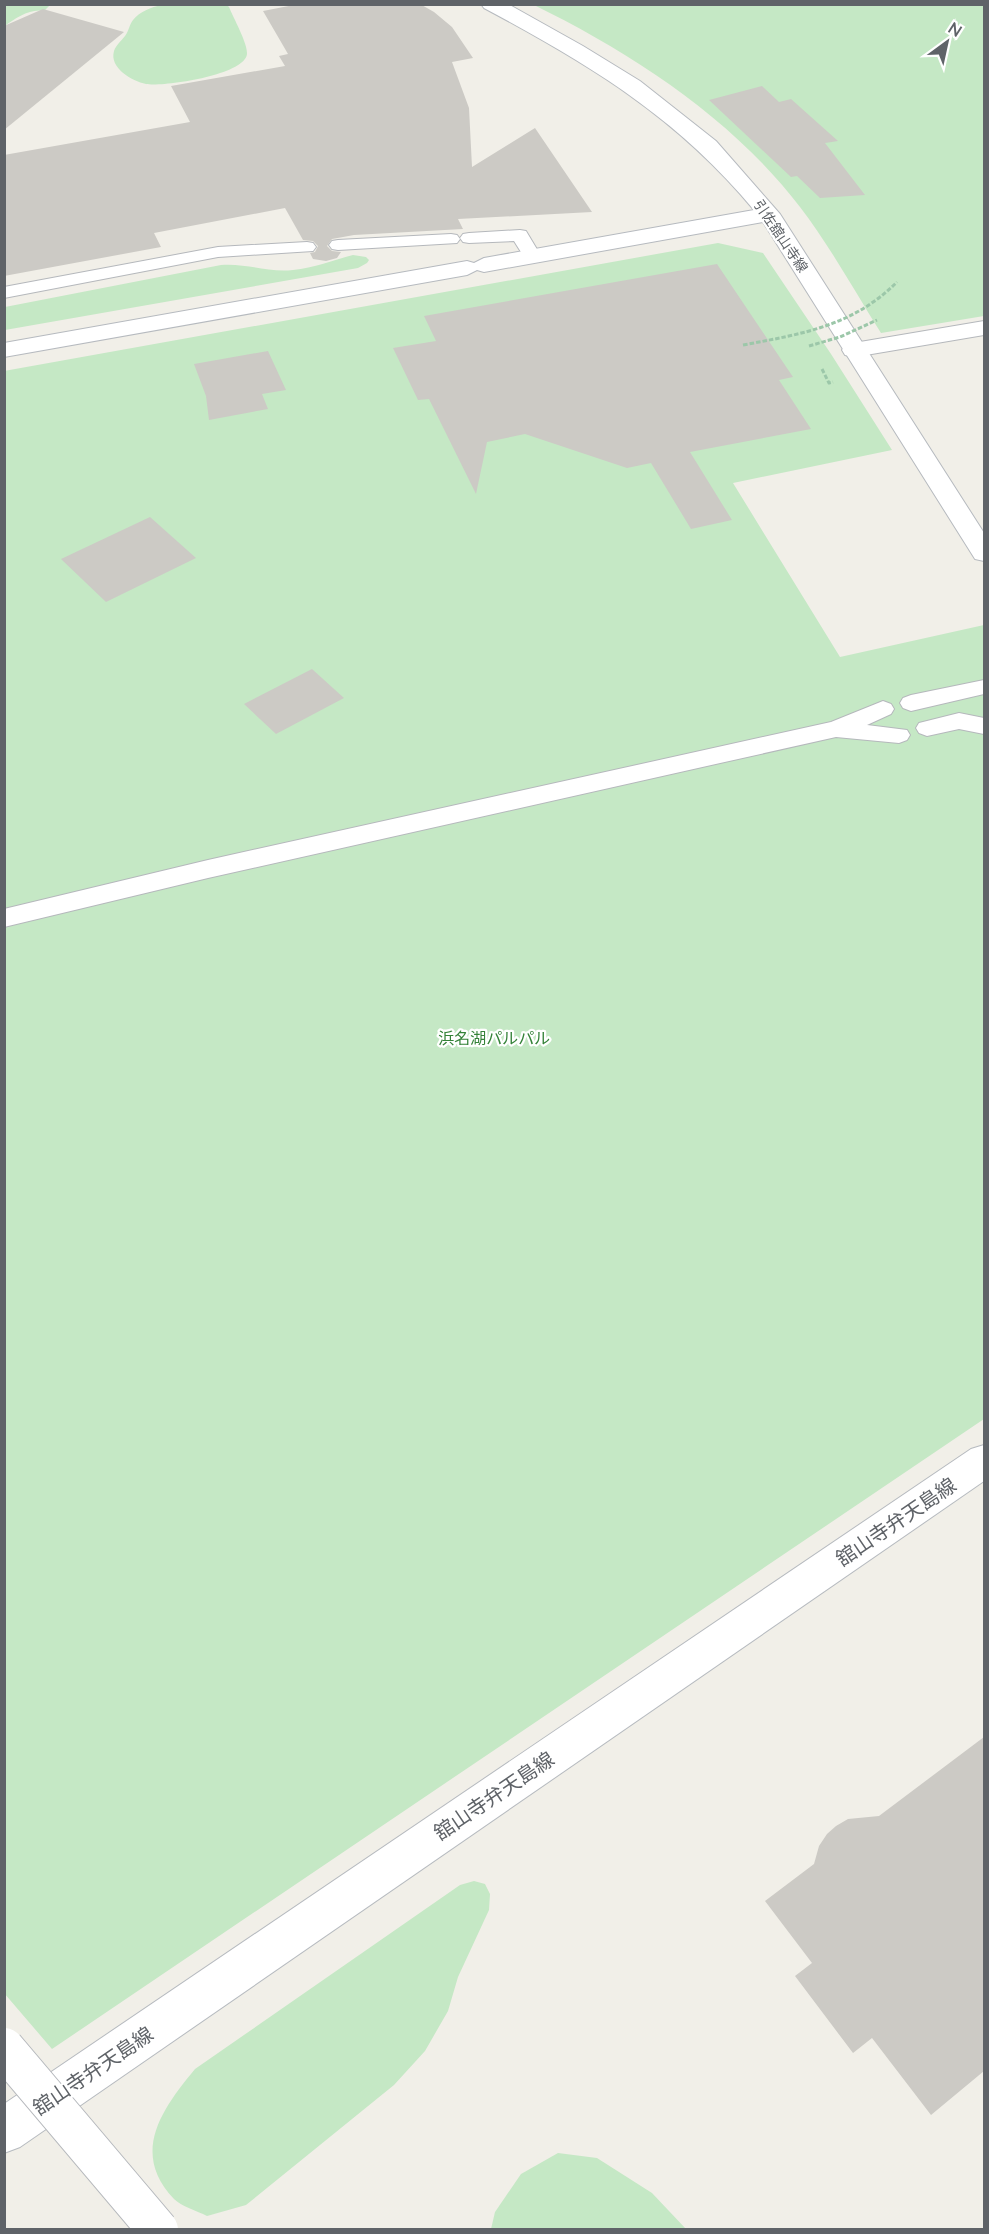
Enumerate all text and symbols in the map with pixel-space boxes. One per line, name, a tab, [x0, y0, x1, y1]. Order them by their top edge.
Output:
north arrow	[917, 12, 977, 72]
text: N	[945, 18, 966, 40]
street label: 引佐舘山寺線	[751, 196, 812, 275]
park label: 浜名湖パルパル	[438, 1028, 550, 1047]
street label: 舘山寺弁天島線	[831, 1472, 960, 1570]
street label: 舘山寺弁天島線	[429, 1746, 558, 1844]
street label: 舘山寺弁天島線	[28, 2021, 157, 2119]

